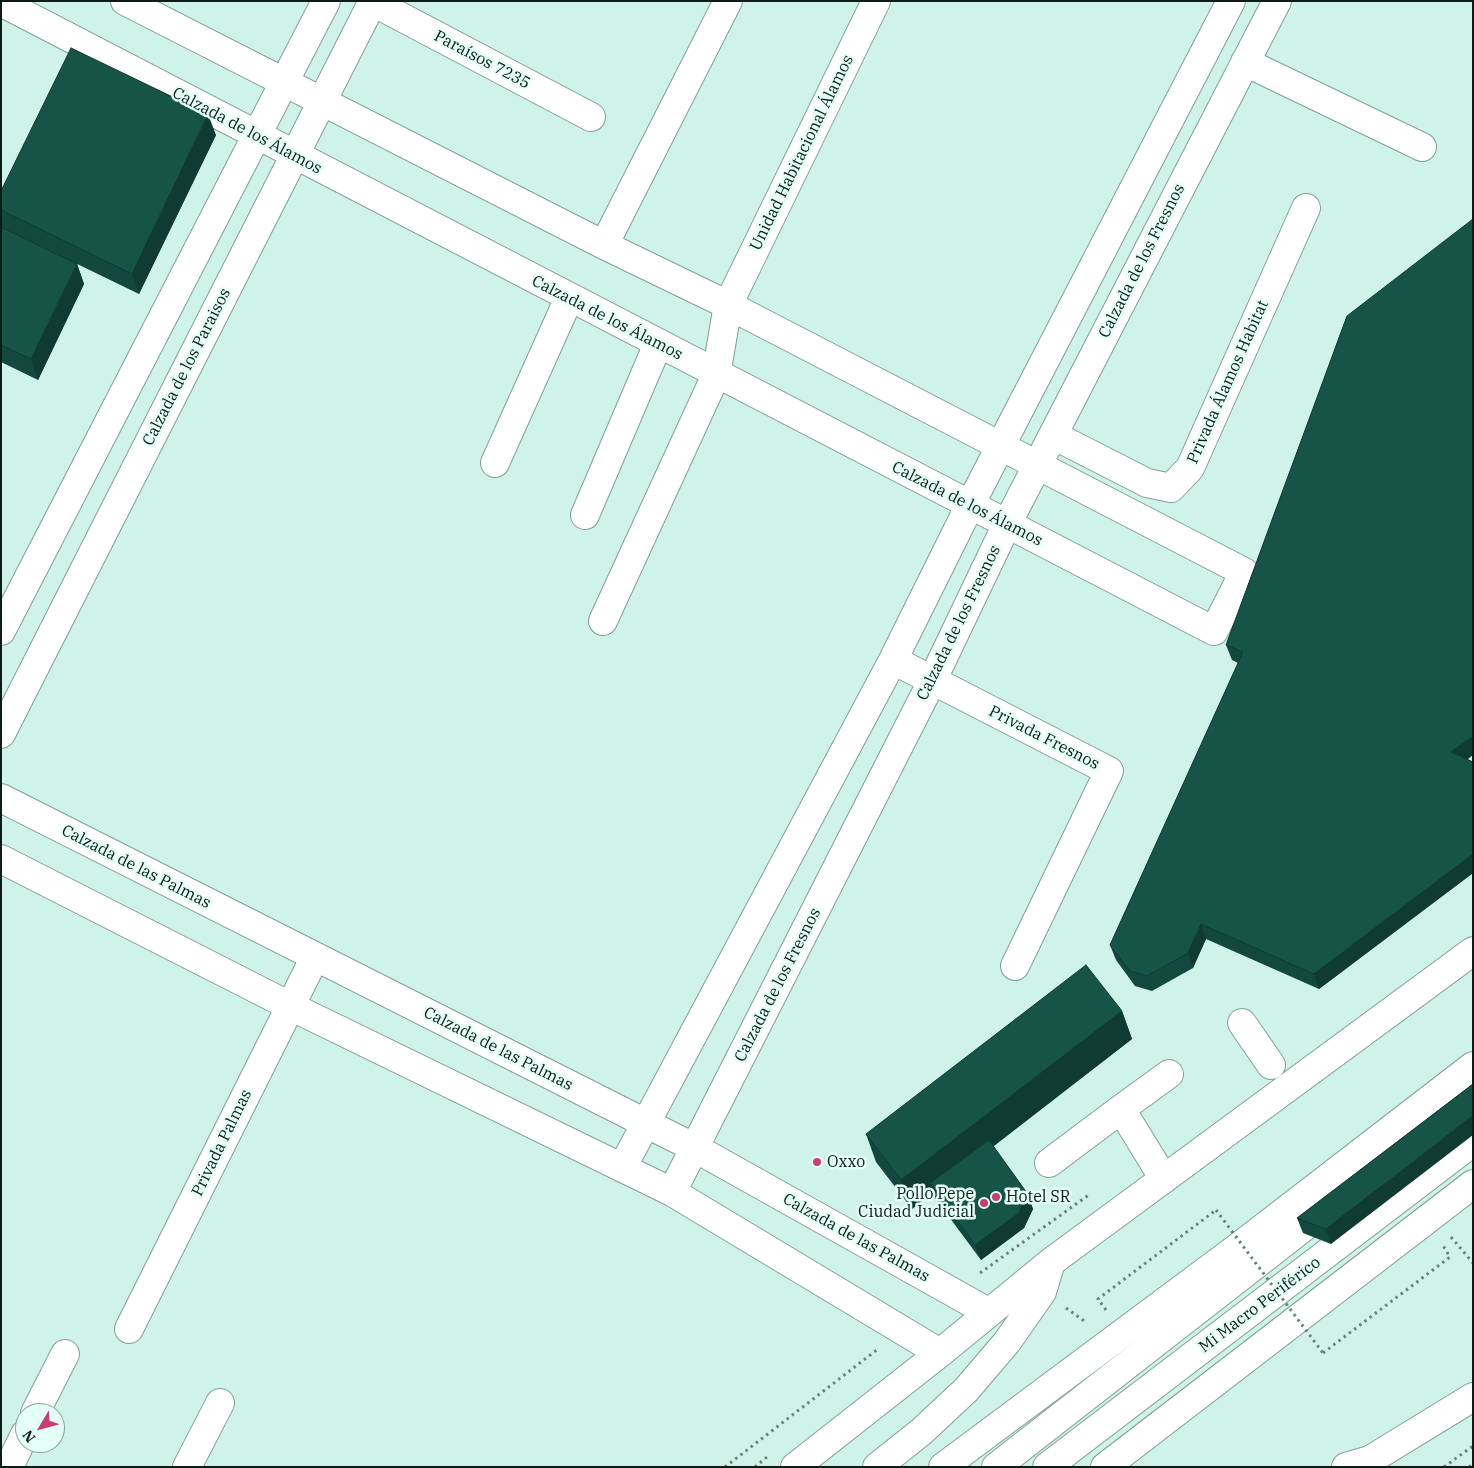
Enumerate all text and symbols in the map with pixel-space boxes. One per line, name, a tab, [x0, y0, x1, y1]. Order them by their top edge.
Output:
street label: Paraísos 7235	[431, 27, 533, 93]
street label: Unidad Habitacional Álamos	[746, 52, 858, 254]
street label: Calzada de los Álamos	[169, 83, 325, 179]
street label: Calzada de los Fresnos	[1095, 181, 1189, 341]
street label: Calzada de los Álamos	[528, 272, 686, 364]
street label: Calzada de los Paraisos	[139, 285, 235, 449]
street label: Privada Álamos Habitat	[1183, 297, 1273, 467]
street label: Calzada de los Álamos	[888, 458, 1046, 550]
street label: Calzada de los Fresnos	[913, 542, 1005, 704]
street label: Privada Fresnos	[986, 702, 1102, 774]
street label: Calzada de las Palmas	[58, 821, 214, 913]
street label: Calzada de los Fresnos	[731, 905, 825, 1065]
street label: Calzada de las Palmas	[420, 1003, 576, 1095]
street label: Privada Palmas	[188, 1087, 256, 1199]
place label: Oxxo	[827, 1152, 865, 1172]
marker: Oxxo	[811, 1156, 823, 1168]
place label: Pollo Pepe Ciudad Judicial	[858, 1184, 974, 1222]
place label: Hotel SR	[1006, 1187, 1071, 1207]
street label: Calzada de las Palmas	[779, 1190, 933, 1286]
marker: Hotel SR	[990, 1191, 1002, 1203]
marker: Pollo Pepe Ciudad Judicial	[978, 1197, 990, 1209]
street label: Mi Macro Periférico	[1196, 1253, 1324, 1357]
north arrow	[15, 1403, 65, 1453]
text: N	[18, 1427, 39, 1446]

